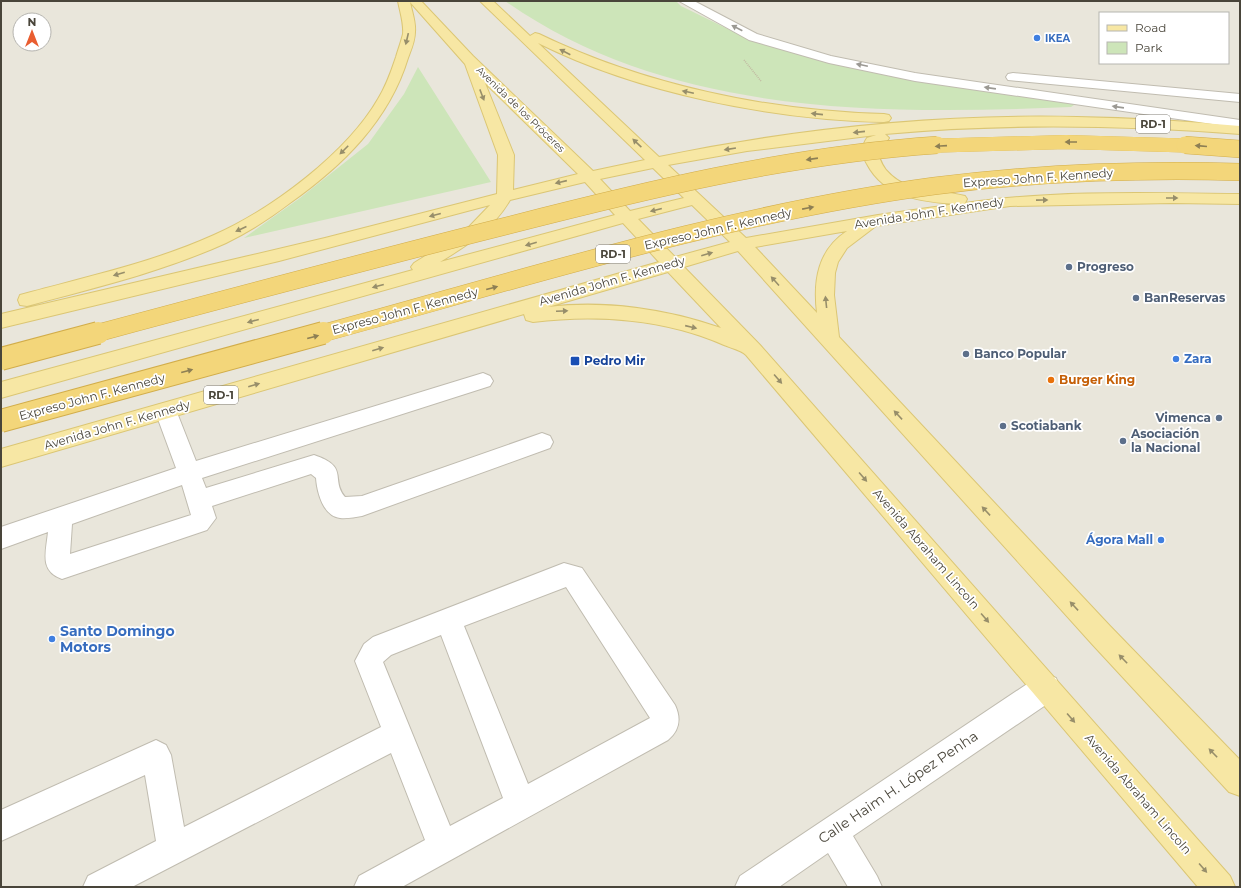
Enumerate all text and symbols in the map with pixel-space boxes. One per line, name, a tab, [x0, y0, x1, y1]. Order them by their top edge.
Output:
north arrow	[12, 12, 52, 52]
legend	[1099, 12, 1229, 64]
text: N	[28, 15, 36, 29]
text: Road	[1135, 20, 1166, 35]
one-way arrow	[732, 25, 743, 32]
place label: IKEA	[1045, 32, 1070, 45]
one-way arrow	[404, 33, 410, 45]
marker: IKEA	[1032, 33, 1042, 43]
text: Park	[1135, 40, 1163, 55]
one-way arrow	[559, 49, 571, 55]
one-way arrow	[855, 62, 868, 68]
street label: Avenida de los Próceres	[474, 64, 568, 155]
one-way arrow	[984, 85, 996, 91]
one-way arrow	[682, 88, 695, 94]
one-way arrow	[480, 89, 486, 101]
one-way arrow	[1112, 104, 1124, 110]
one-way arrow	[810, 110, 823, 117]
road number: RD-1	[1136, 115, 1170, 133]
one-way arrow	[853, 128, 865, 135]
one-way arrow	[632, 138, 642, 148]
one-way arrow	[1065, 138, 1077, 145]
one-way arrow	[935, 142, 947, 149]
one-way arrow	[1195, 143, 1207, 150]
one-way arrow	[339, 145, 349, 155]
one-way arrow	[724, 146, 736, 152]
one-way arrow	[806, 156, 818, 162]
street label: Expreso John F. Kennedy	[962, 165, 1114, 190]
one-way arrow	[555, 180, 567, 186]
street label: Avenida John F. Kennedy	[853, 193, 1005, 232]
one-way arrow	[1166, 195, 1179, 201]
one-way arrow	[1036, 197, 1049, 203]
street label: Expreso John F. Kennedy	[643, 204, 793, 253]
one-way arrow	[802, 205, 814, 211]
one-way arrow	[650, 207, 662, 213]
one-way arrow	[429, 212, 441, 218]
one-way arrow	[235, 226, 247, 232]
one-way arrow	[524, 241, 536, 247]
road number: RD-1	[596, 245, 630, 263]
one-way arrow	[701, 251, 713, 257]
street label: Avenida John F. Kennedy	[537, 252, 687, 309]
place label: Progreso	[1077, 259, 1134, 274]
marker: Progreso	[1064, 262, 1074, 272]
one-way arrow	[113, 271, 125, 277]
one-way arrow	[770, 276, 780, 286]
one-way arrow	[372, 283, 384, 289]
street label: Expreso John F. Kennedy	[330, 284, 480, 337]
one-way arrow	[486, 284, 498, 290]
place label: BanReservas	[1144, 290, 1226, 305]
marker: BanReservas	[1131, 293, 1141, 303]
one-way arrow	[822, 296, 829, 308]
one-way arrow	[556, 308, 568, 315]
one-way arrow	[247, 318, 259, 324]
one-way arrow	[685, 324, 697, 330]
one-way arrow	[306, 333, 319, 339]
one-way arrow	[373, 346, 385, 352]
place label: Banco Popular	[974, 346, 1066, 361]
marker: Banco Popular	[961, 349, 971, 359]
place label: Zara	[1184, 351, 1212, 366]
place label: Pedro Mir	[584, 353, 645, 368]
marker: Zara	[1171, 354, 1181, 364]
marker: Pedro Mir	[569, 355, 581, 367]
one-way arrow	[181, 368, 193, 374]
street label: Expreso John F. Kennedy	[17, 370, 167, 423]
place label: Burger King	[1059, 372, 1135, 387]
one-way arrow	[774, 374, 783, 384]
marker: Burger King	[1046, 375, 1056, 385]
one-way arrow	[248, 382, 260, 388]
road number: RD-1	[204, 386, 238, 404]
street label: Avenida John F. Kennedy	[42, 396, 192, 453]
one-way arrow	[893, 410, 903, 420]
place label: Vimenca	[1154, 410, 1211, 425]
marker: Vimenca	[1214, 413, 1224, 423]
place label: Scotiabank	[1011, 418, 1082, 433]
marker: Scotiabank	[998, 421, 1008, 431]
place label: Asociación la Nacional	[1130, 426, 1200, 455]
marker: Asociación la Nacional	[1118, 436, 1128, 446]
one-way arrow	[859, 472, 868, 483]
street label: Avenida Abraham Lincoln	[870, 485, 983, 612]
one-way arrow	[982, 506, 991, 515]
place label: Ágora Mall	[1085, 532, 1153, 547]
marker: Ágora Mall	[1156, 535, 1166, 545]
one-way arrow	[1070, 601, 1079, 611]
one-way arrow	[981, 613, 990, 623]
place label: Santo Domingo Motors	[60, 622, 175, 656]
marker: Santo Domingo Motors	[47, 634, 57, 644]
one-way arrow	[1118, 654, 1128, 664]
one-way arrow	[1067, 712, 1076, 723]
street label: Calle Haim H. López Penha	[815, 727, 981, 847]
street label: Avenida Abraham Lincoln	[1082, 730, 1195, 857]
one-way arrow	[1208, 748, 1218, 758]
one-way arrow	[1198, 863, 1207, 874]

